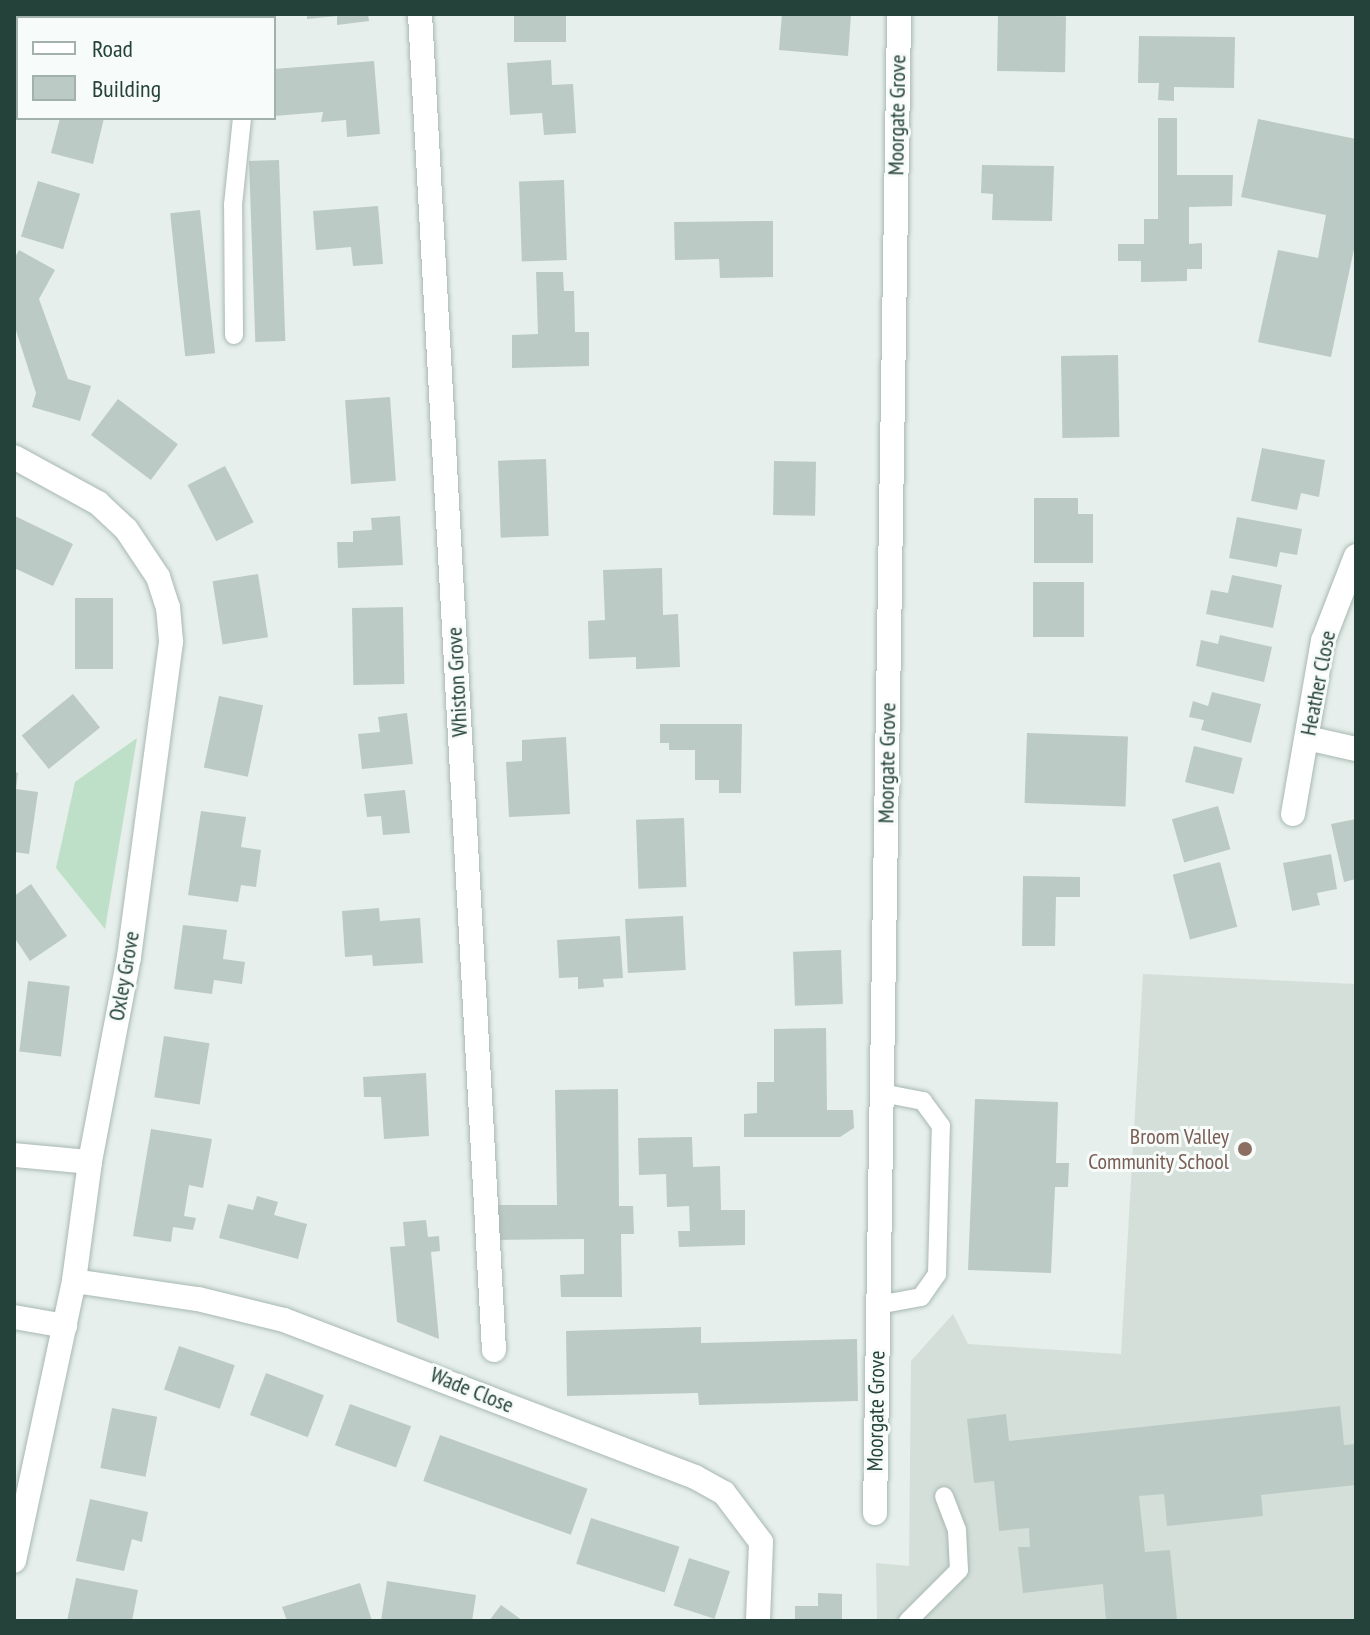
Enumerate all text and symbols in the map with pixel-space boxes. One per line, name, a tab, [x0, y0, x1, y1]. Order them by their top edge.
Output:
legend	[16, 16, 276, 120]
text: Road	[92, 33, 133, 64]
street label: Moorgate Grove	[883, 54, 911, 176]
text: Building	[92, 73, 161, 104]
street label: Whiston Grove	[441, 626, 473, 738]
street label: Heather Close	[1295, 628, 1341, 738]
street label: Moorgate Grove	[873, 702, 901, 824]
street label: Oxley Grove	[103, 929, 145, 1023]
place label: Broom Valley Community School	[1087, 1123, 1229, 1174]
marker: Broom Valley Community School	[1236, 1140, 1254, 1158]
street label: Moorgate Grove	[862, 1350, 890, 1472]
street label: Wade Close	[427, 1361, 517, 1419]

